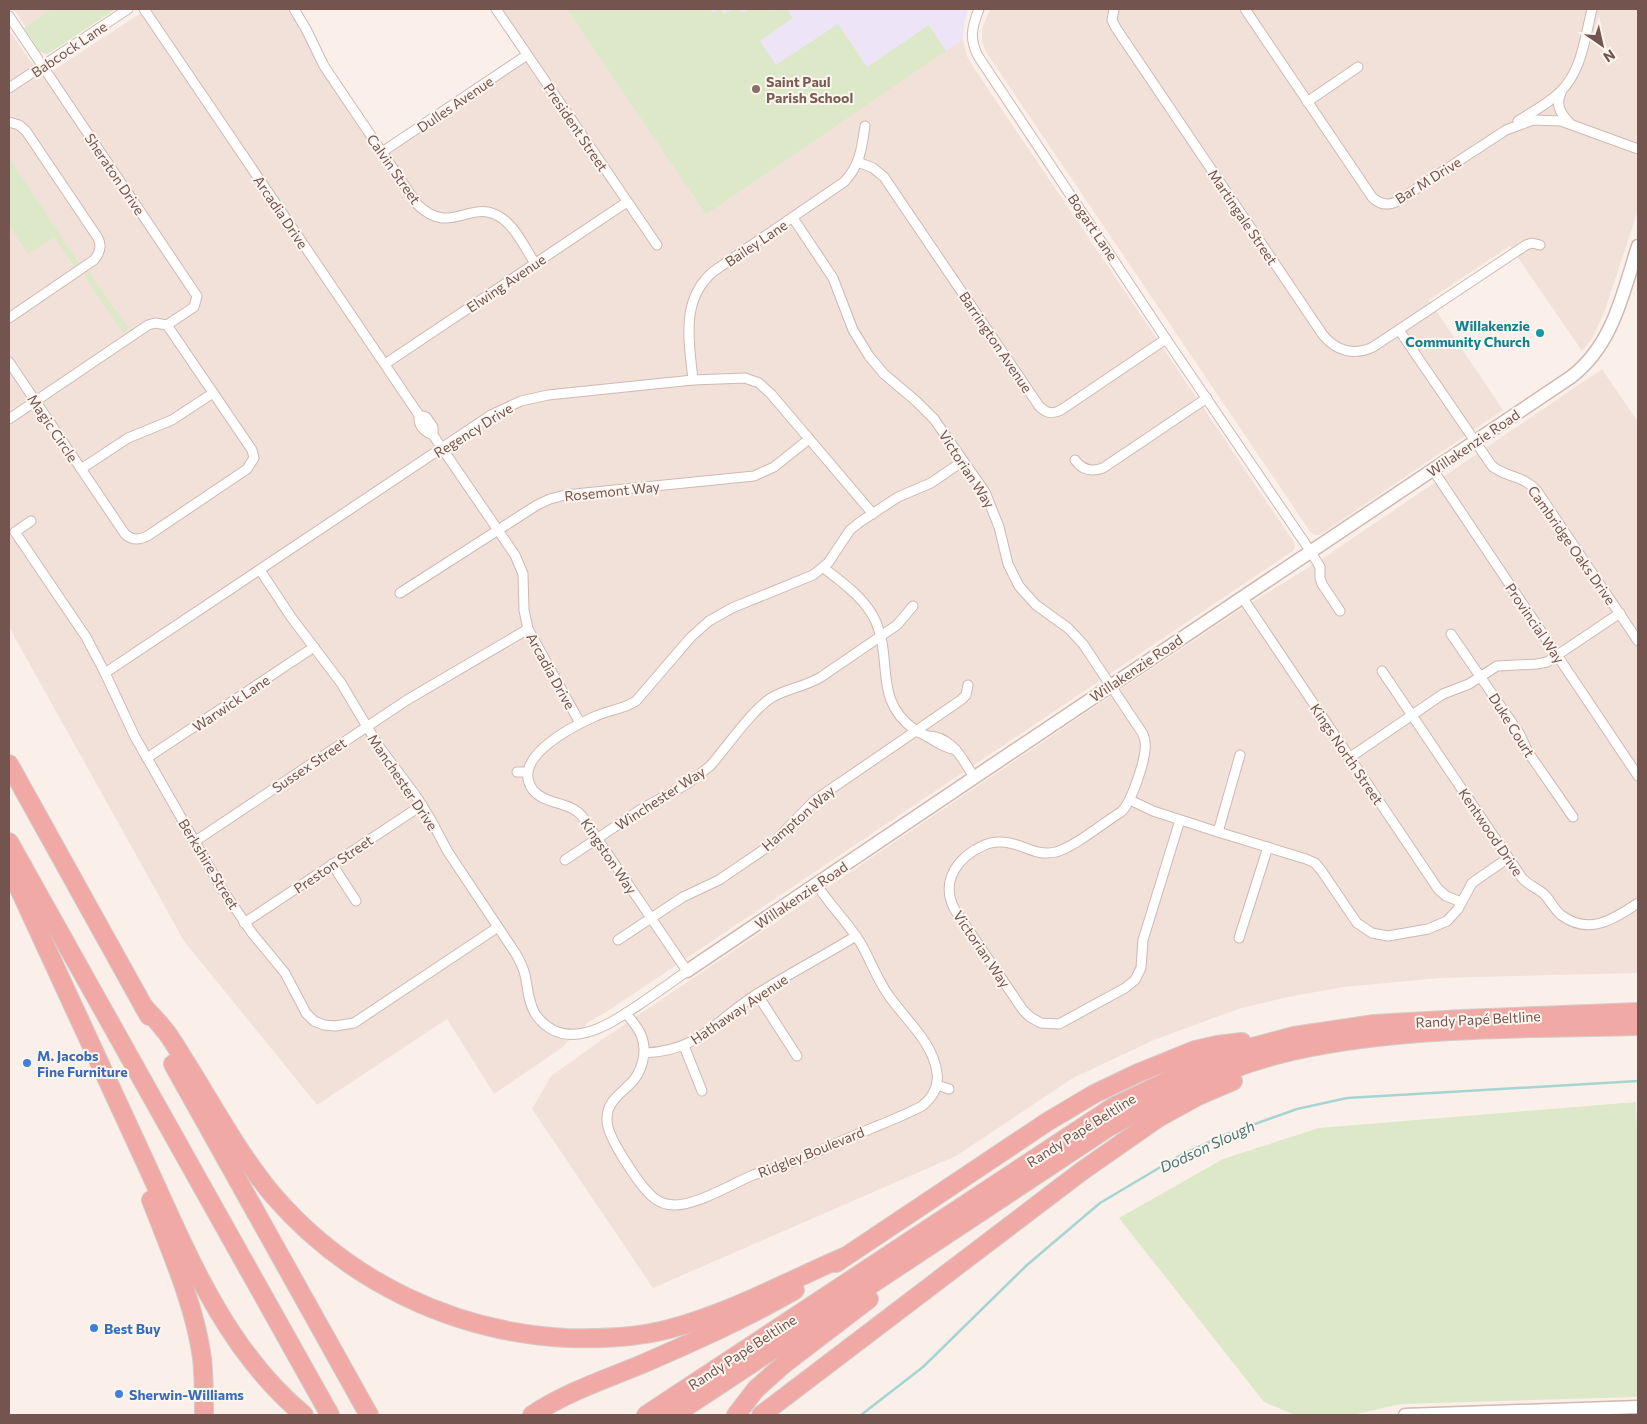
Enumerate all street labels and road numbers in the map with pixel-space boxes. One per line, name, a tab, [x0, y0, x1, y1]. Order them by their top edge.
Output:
street label: Babcock Lane	[28, 17, 110, 81]
street label: Dulles Avenue	[414, 72, 496, 136]
street label: President Street	[540, 80, 612, 175]
street label: Sheraton Drive	[81, 130, 149, 218]
street label: Calvin Street	[364, 131, 424, 207]
street label: Bar M Drive	[1392, 153, 1464, 207]
street label: Martingale Street	[1205, 166, 1281, 268]
street label: Arcadia Drive	[250, 172, 312, 252]
street label: Bogart Lane	[1064, 190, 1122, 264]
street label: Bailey Lane	[722, 216, 790, 270]
street label: Elwing Avenue	[463, 250, 549, 316]
street label: Barrington Avenue	[956, 288, 1036, 396]
street label: Magic Circle	[24, 391, 82, 465]
street label: Regency Drive	[430, 399, 516, 461]
street label: Willakenzie Road	[1423, 406, 1523, 480]
street label: Victorian Way	[936, 427, 998, 511]
street label: Rosemont Way	[563, 478, 661, 504]
street label: Cambridge Oaks Drive	[1524, 482, 1620, 608]
street label: Provincial Way	[1502, 580, 1568, 666]
street label: Arcadia Drive	[523, 630, 579, 712]
street label: Willakenzie Road	[1086, 631, 1186, 705]
street label: Warwick Lane	[189, 671, 273, 735]
street label: Duke Court	[1486, 690, 1539, 760]
street label: Kings North Street	[1307, 700, 1387, 808]
street label: Manchester Drive	[365, 731, 441, 833]
street label: Sussex Street	[269, 734, 350, 796]
street label: Winchester Way	[612, 763, 708, 833]
street label: Hampton Way	[758, 782, 838, 854]
street label: Kentwood Drive	[1455, 785, 1527, 879]
street label: Kingston Way	[577, 815, 641, 897]
street label: Berkshire Street	[175, 816, 243, 913]
street label: Preston Street	[290, 831, 376, 897]
street label: Willakenzie Road	[751, 858, 851, 932]
street label: Victorian Way	[950, 907, 1014, 991]
street label: Hathaway Avenue	[687, 970, 791, 1048]
street label: Randy Papé Beltline	[1415, 1007, 1541, 1031]
street label: Randy Papé Beltline	[1023, 1090, 1139, 1170]
street label: Ridgley Boulevard	[755, 1123, 867, 1181]
street label: Randy Papé Beltline	[685, 1311, 799, 1393]

